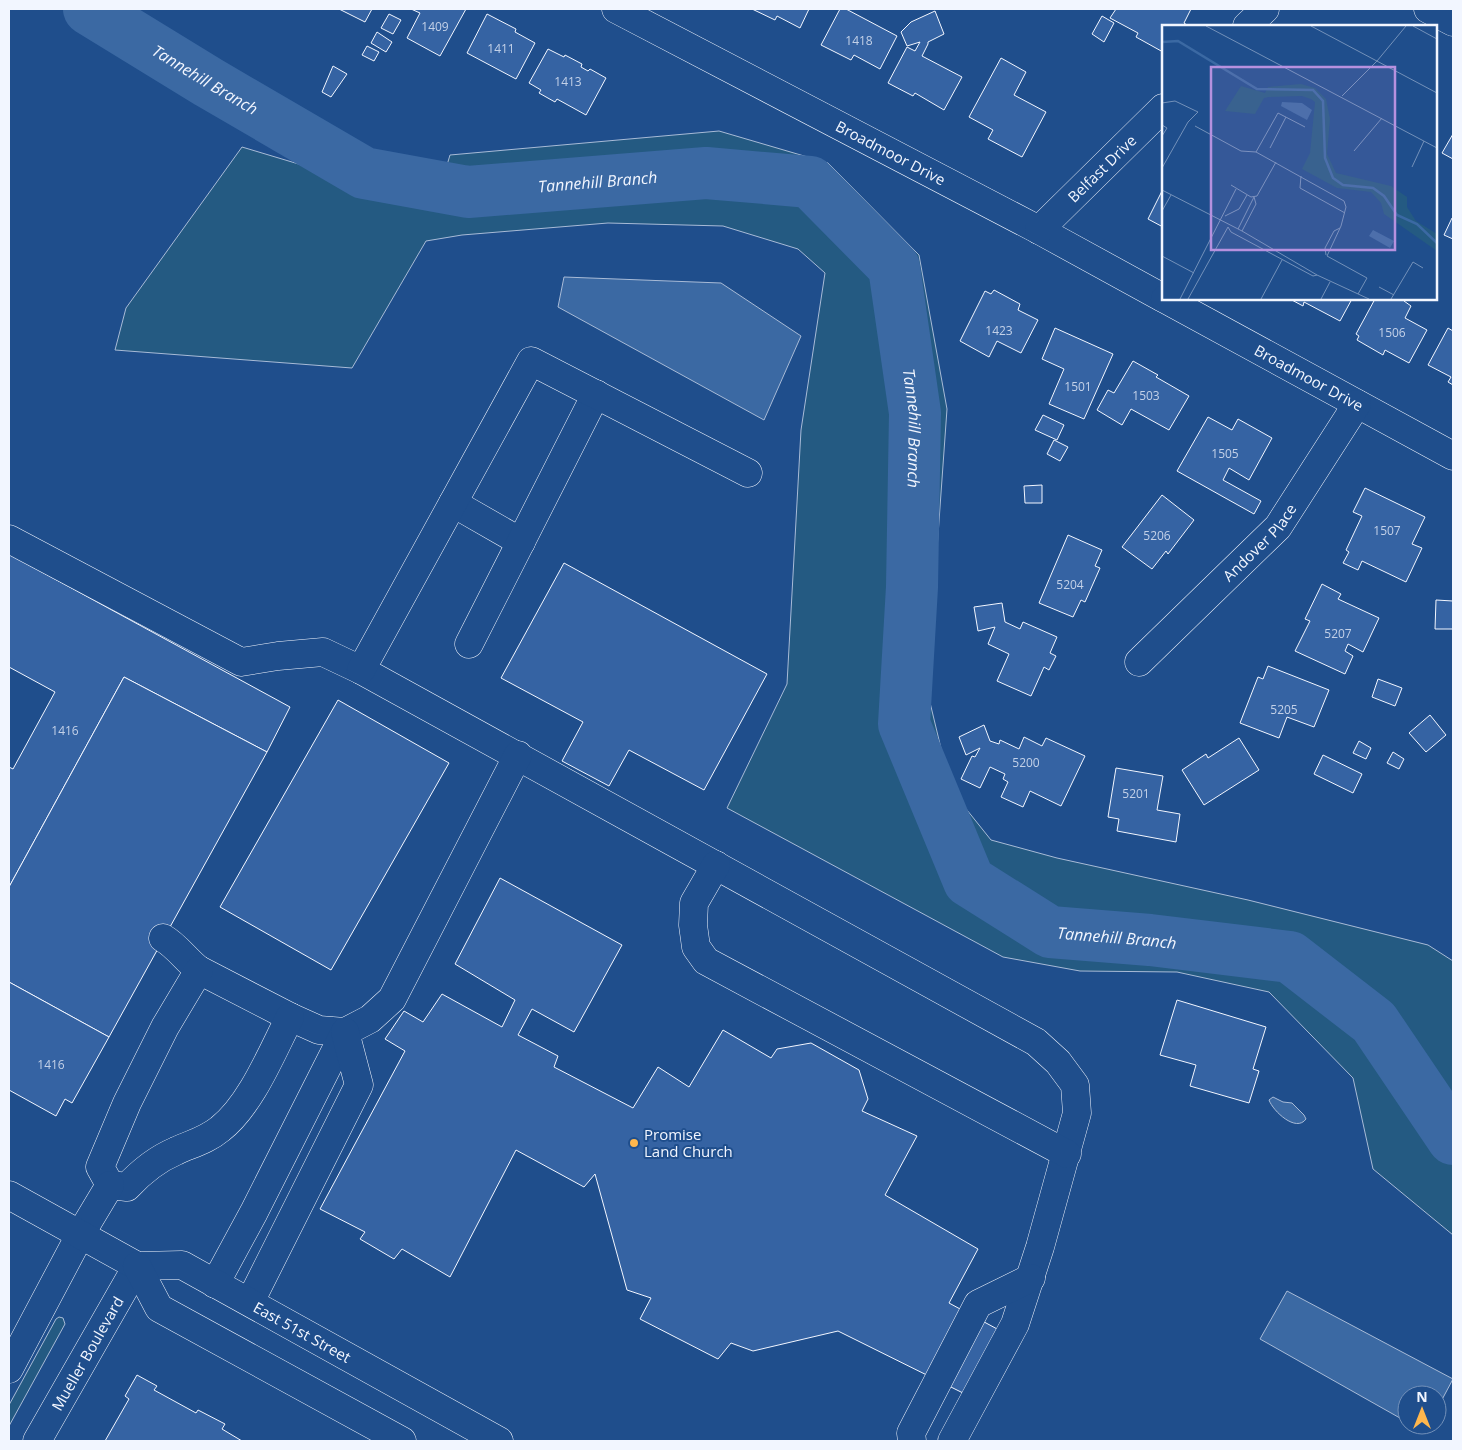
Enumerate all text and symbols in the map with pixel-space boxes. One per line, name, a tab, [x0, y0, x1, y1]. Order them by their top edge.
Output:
house number: 1409	[421, 18, 449, 35]
inset map	[1162, 25, 1437, 300]
house number: 1418	[845, 32, 873, 49]
water label: Tannehill Branch	[148, 39, 262, 120]
house number: 1411	[487, 40, 515, 57]
house number: 1413	[554, 73, 582, 90]
street label: Broadmoor Drive	[832, 116, 949, 189]
street label: Belfast Drive	[1063, 130, 1140, 206]
water label: Tannehill Branch	[537, 166, 658, 197]
house number: 1423	[985, 322, 1013, 339]
house number: 1506	[1378, 324, 1406, 341]
street label: Broadmoor Drive	[1251, 340, 1367, 415]
water label: Tannehill Branch	[898, 367, 926, 488]
house number: 1501	[1064, 378, 1092, 395]
house number: 1503	[1132, 387, 1160, 404]
house number: 1505	[1211, 445, 1239, 462]
street label: Andover Place	[1218, 500, 1301, 585]
house number: 1507	[1373, 522, 1401, 539]
house number: 5206	[1143, 527, 1171, 544]
house number: 5204	[1056, 576, 1084, 593]
house number: 5207	[1324, 625, 1352, 642]
house number: 5205	[1270, 701, 1298, 718]
house number: 1416	[51, 722, 79, 739]
house number: 5200	[1012, 754, 1040, 771]
house number: 5201	[1122, 785, 1150, 802]
water label: Tannehill Branch	[1056, 922, 1178, 954]
house number: 1416	[37, 1056, 65, 1073]
place label: Promise Land Church	[644, 1124, 733, 1161]
marker: Promise Land Church	[628, 1137, 640, 1149]
street label: Mueller Boulevard	[47, 1293, 128, 1414]
street label: East 51st Street	[250, 1297, 355, 1367]
north arrow	[1397, 1385, 1447, 1435]
text: N	[1416, 1387, 1428, 1406]

